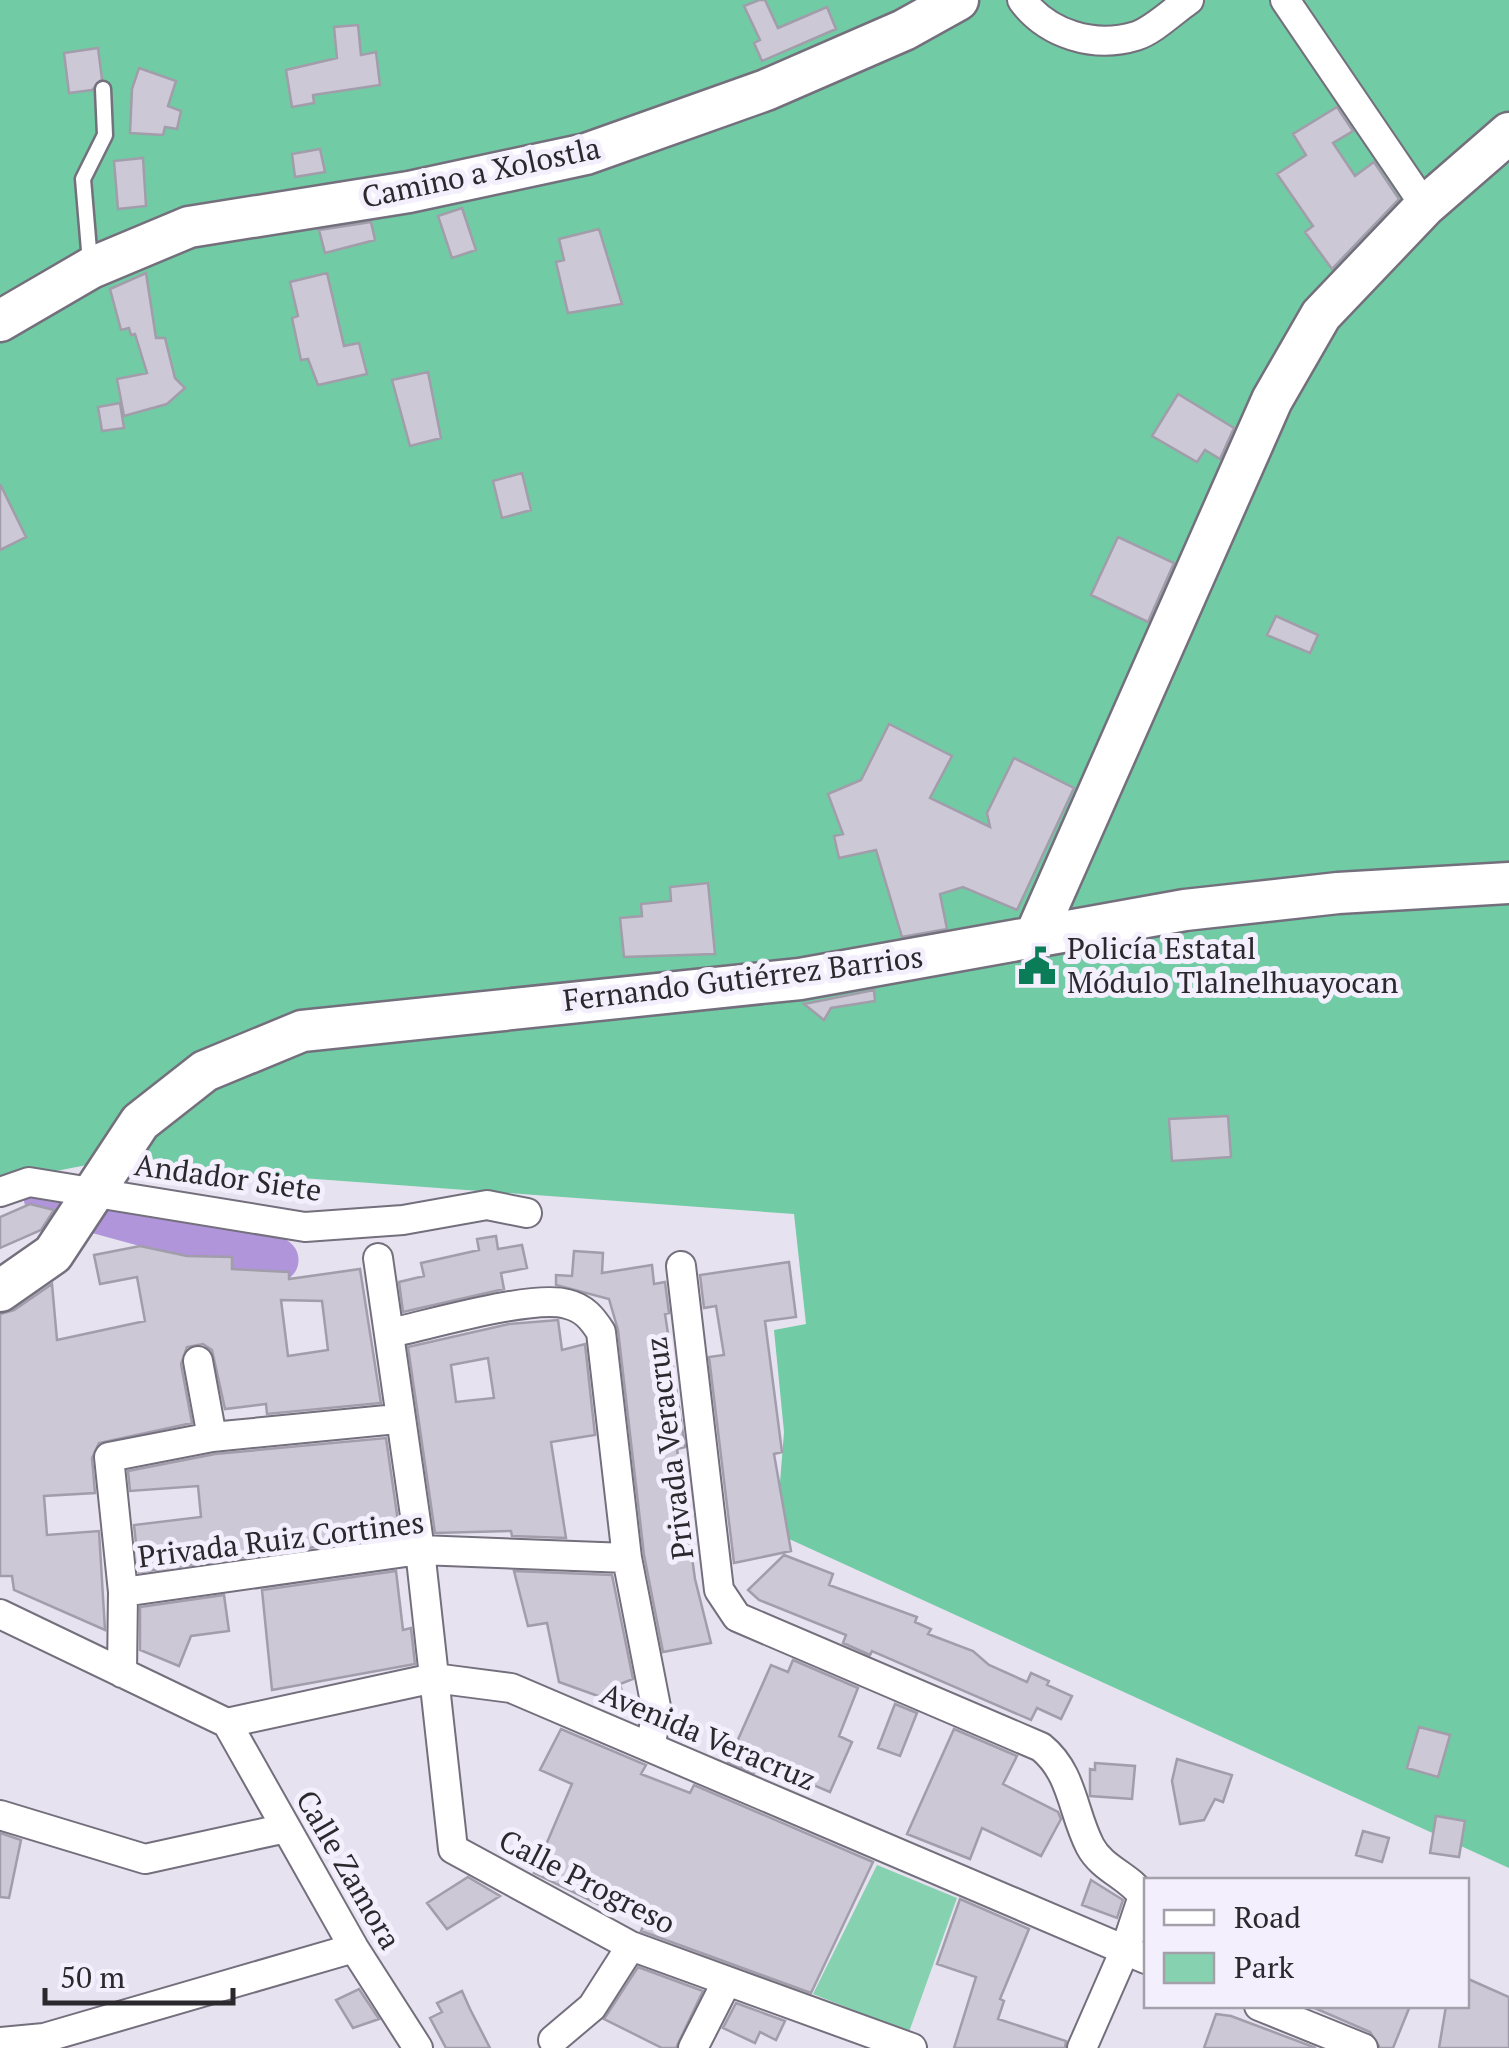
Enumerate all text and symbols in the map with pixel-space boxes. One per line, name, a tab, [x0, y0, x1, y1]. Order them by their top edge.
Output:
street label: Camino a Xolostla	[358, 127, 604, 217]
place label: Policía Estatal Módulo Tlalnelhuayocan	[1067, 928, 1398, 1002]
street label: Fernando Gutiérrez Barrios	[561, 936, 925, 1020]
public building icon: Policía Estatal Módulo Tlalnelhuayocan	[1016, 945, 1058, 987]
street label: Andador Siete	[132, 1144, 324, 1210]
street label: Privada Veracruz	[636, 1335, 703, 1562]
street label: Privada Ruiz Cortines	[136, 1502, 426, 1576]
street label: Avenida Veracruz	[595, 1673, 822, 1799]
street label: Calle Zamora	[287, 1783, 411, 1956]
street label: Calle Progreso	[492, 1820, 682, 1943]
legend	[1144, 1878, 1469, 2008]
text: Road	[1234, 1897, 1301, 1937]
scale bar	[45, 1943, 232, 2005]
text: Park	[1234, 1947, 1295, 1987]
text: 50 m	[60, 1957, 125, 1997]

